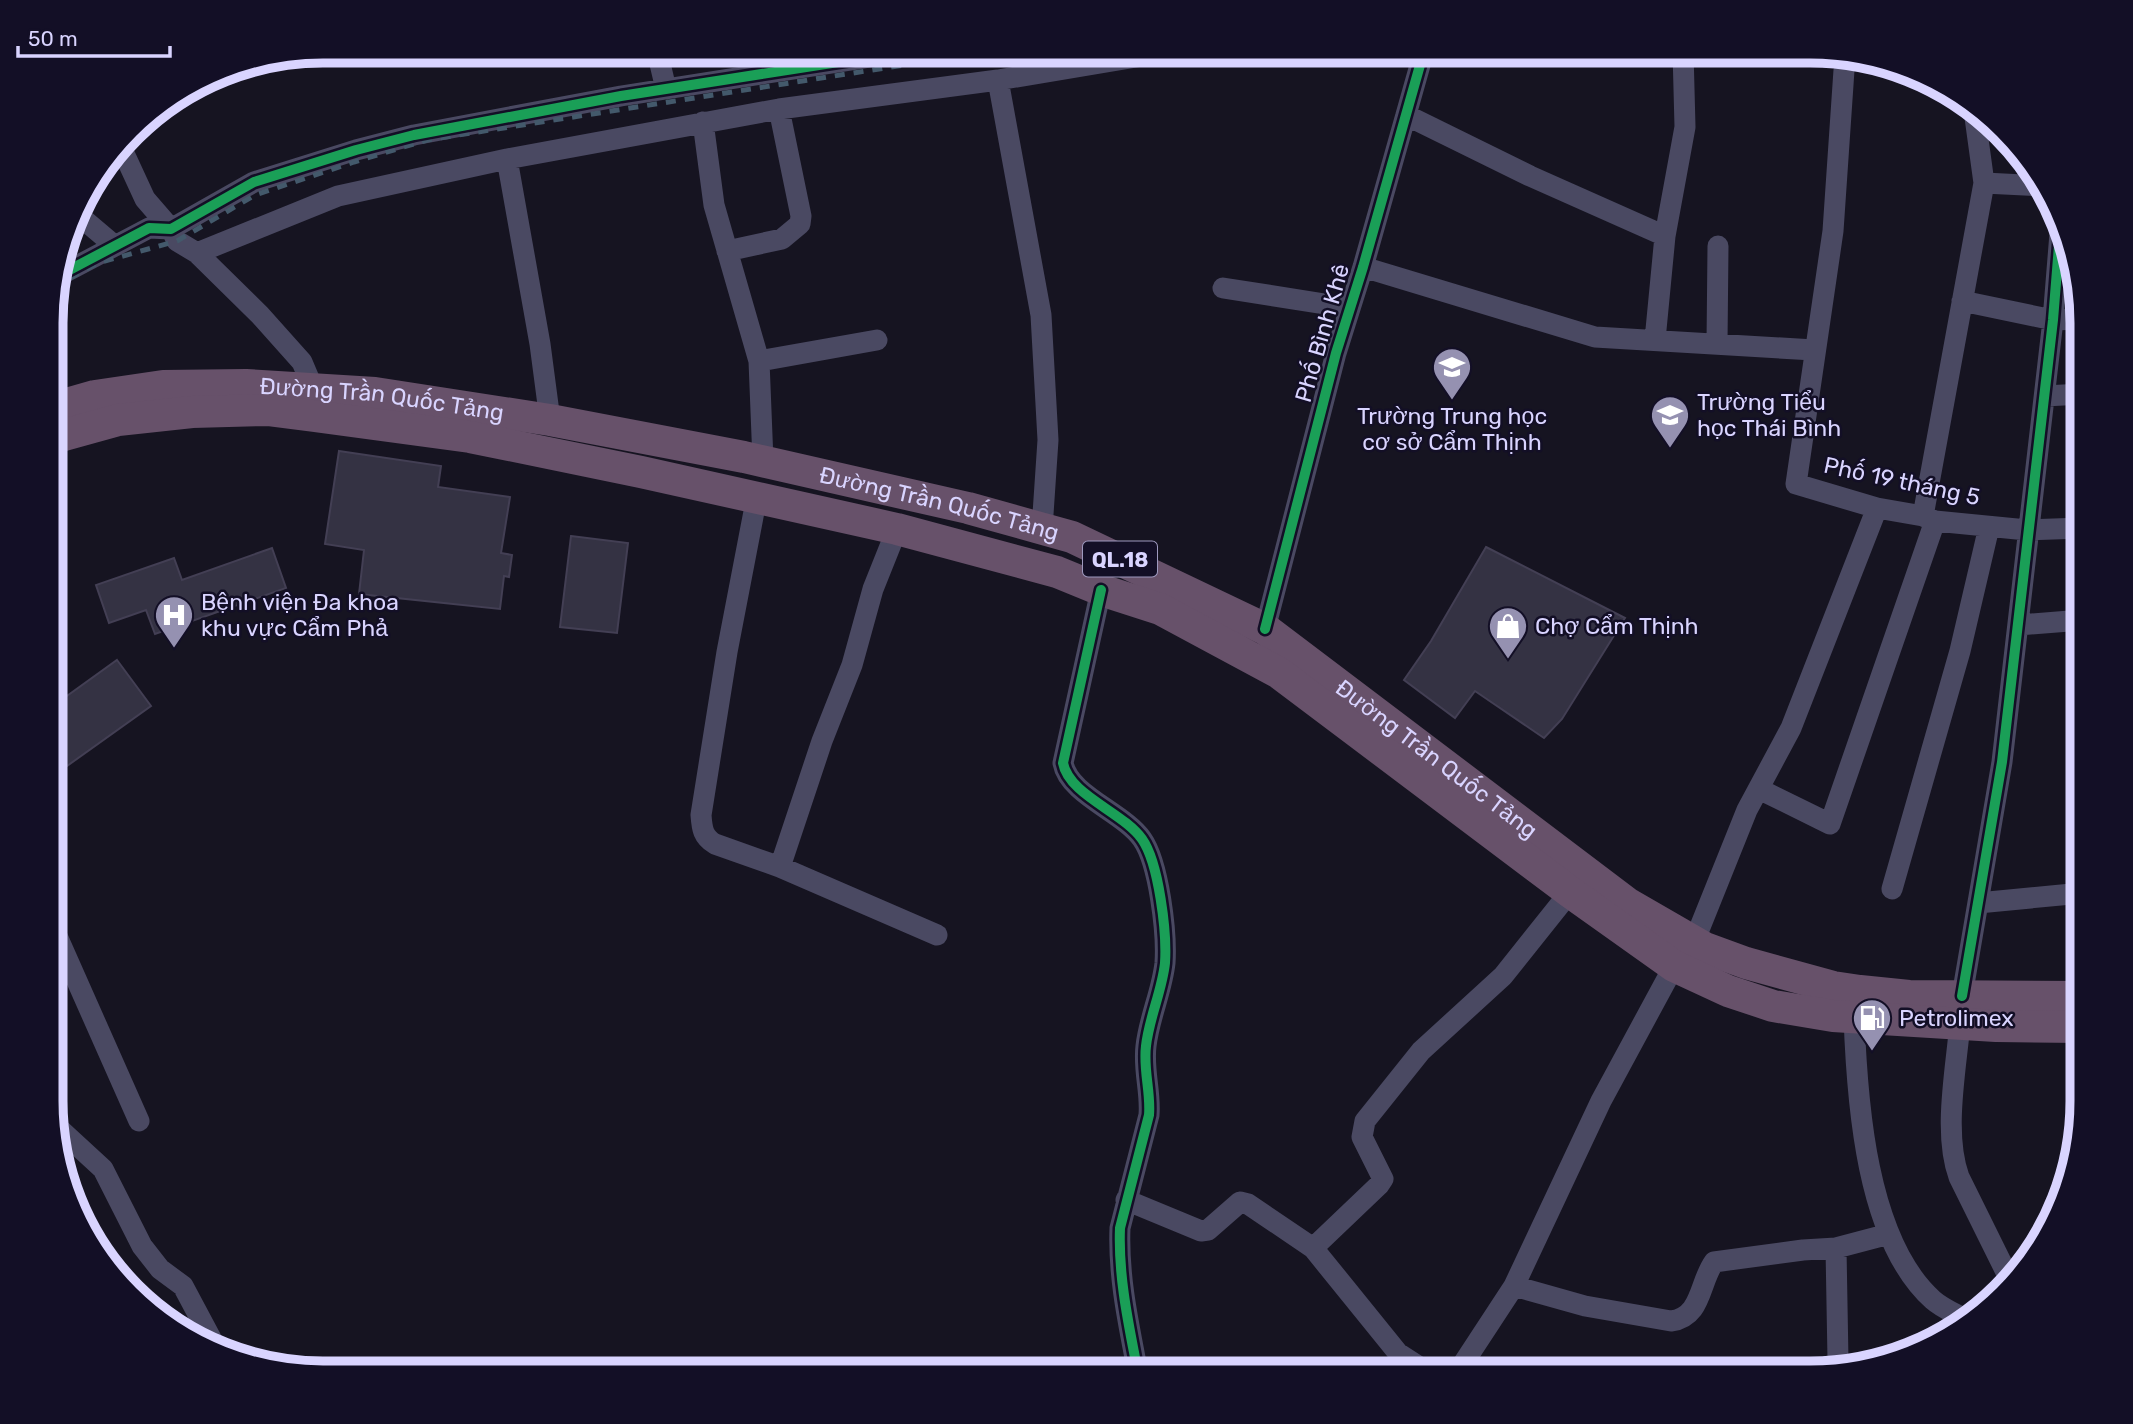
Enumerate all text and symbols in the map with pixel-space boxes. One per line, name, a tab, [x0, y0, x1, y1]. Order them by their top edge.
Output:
scale bar	[18, 14, 170, 58]
text: 50 m	[28, 26, 78, 51]
street label: Phố Bình Khê	[1289, 260, 1355, 406]
school or university icon: Trường Trung học cơ sở Cẩm Thịnh	[1431, 346, 1473, 401]
street label: Đường Trần Quốc Tảng	[259, 372, 506, 427]
place label: Trường Tiểu học Thái Bình	[1697, 388, 1841, 442]
school or university icon: Trường Tiểu học Thái Bình	[1649, 394, 1691, 449]
place label: Trường Trung học cơ sở Cẩm Thịnh	[1357, 402, 1547, 456]
street label: Phố 19 tháng 5	[1821, 451, 1983, 511]
street label: Đường Trần Quốc Tảng	[817, 461, 1062, 547]
road number: QL.18	[1083, 542, 1157, 576]
place label: Bệnh viện Đa khoa khu vực Cẩm Phả	[201, 588, 399, 642]
hospital icon: Bệnh viện Đa khoa khu vực Cẩm Phả	[153, 594, 195, 649]
shop icon: Chợ Cẩm Thịnh	[1487, 605, 1529, 660]
place label: Chợ Cẩm Thịnh	[1535, 612, 1699, 640]
street label: Đường Trần Quốc Tảng	[1330, 674, 1543, 844]
fuel station icon: Petrolimex	[1851, 997, 1893, 1052]
place label: Petrolimex	[1899, 1004, 2014, 1032]

